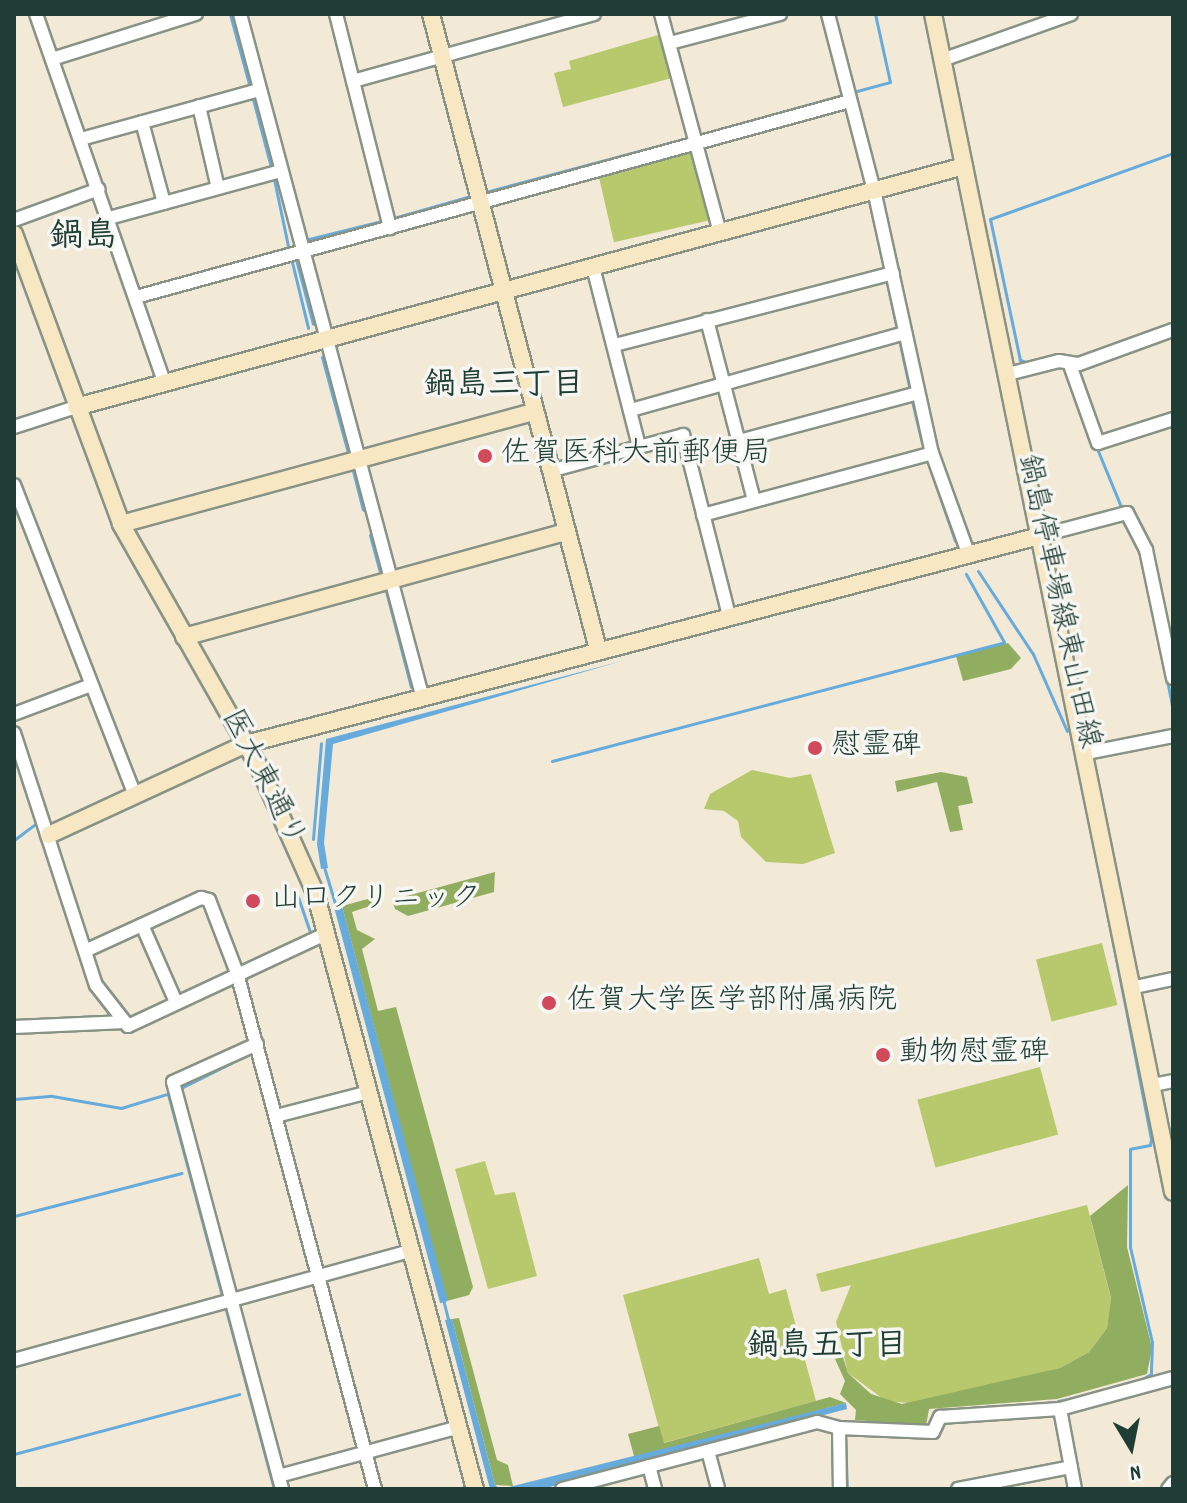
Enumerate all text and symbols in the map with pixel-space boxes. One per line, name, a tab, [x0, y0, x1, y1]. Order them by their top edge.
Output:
district label: 鍋島	[50, 219, 118, 259]
district label: 鍋島三丁目	[424, 368, 584, 406]
place label: 佐賀医科大前郵便局	[501, 438, 771, 474]
marker: 佐賀医科大前郵便局	[476, 447, 494, 465]
street label: 鍋島停車場線東山田線	[1007, 452, 1105, 752]
street label: 医大東通り	[211, 704, 311, 854]
place label: 慰霊碑	[831, 730, 921, 766]
marker: 慰霊碑	[806, 739, 824, 757]
place label: 山口クリニック	[271, 883, 481, 919]
marker: 山口クリニック	[242, 890, 264, 912]
place label: 佐賀大学医学部附属病院	[567, 985, 897, 1021]
marker: 佐賀大学医学部附属病院	[538, 992, 560, 1014]
place label: 動物慰霊碑	[899, 1037, 1049, 1073]
marker: 動物慰霊碑	[874, 1046, 892, 1064]
district label: 鍋島五丁目	[747, 1329, 907, 1367]
north arrow	[1091, 1407, 1171, 1487]
text: N	[1127, 1455, 1143, 1487]

